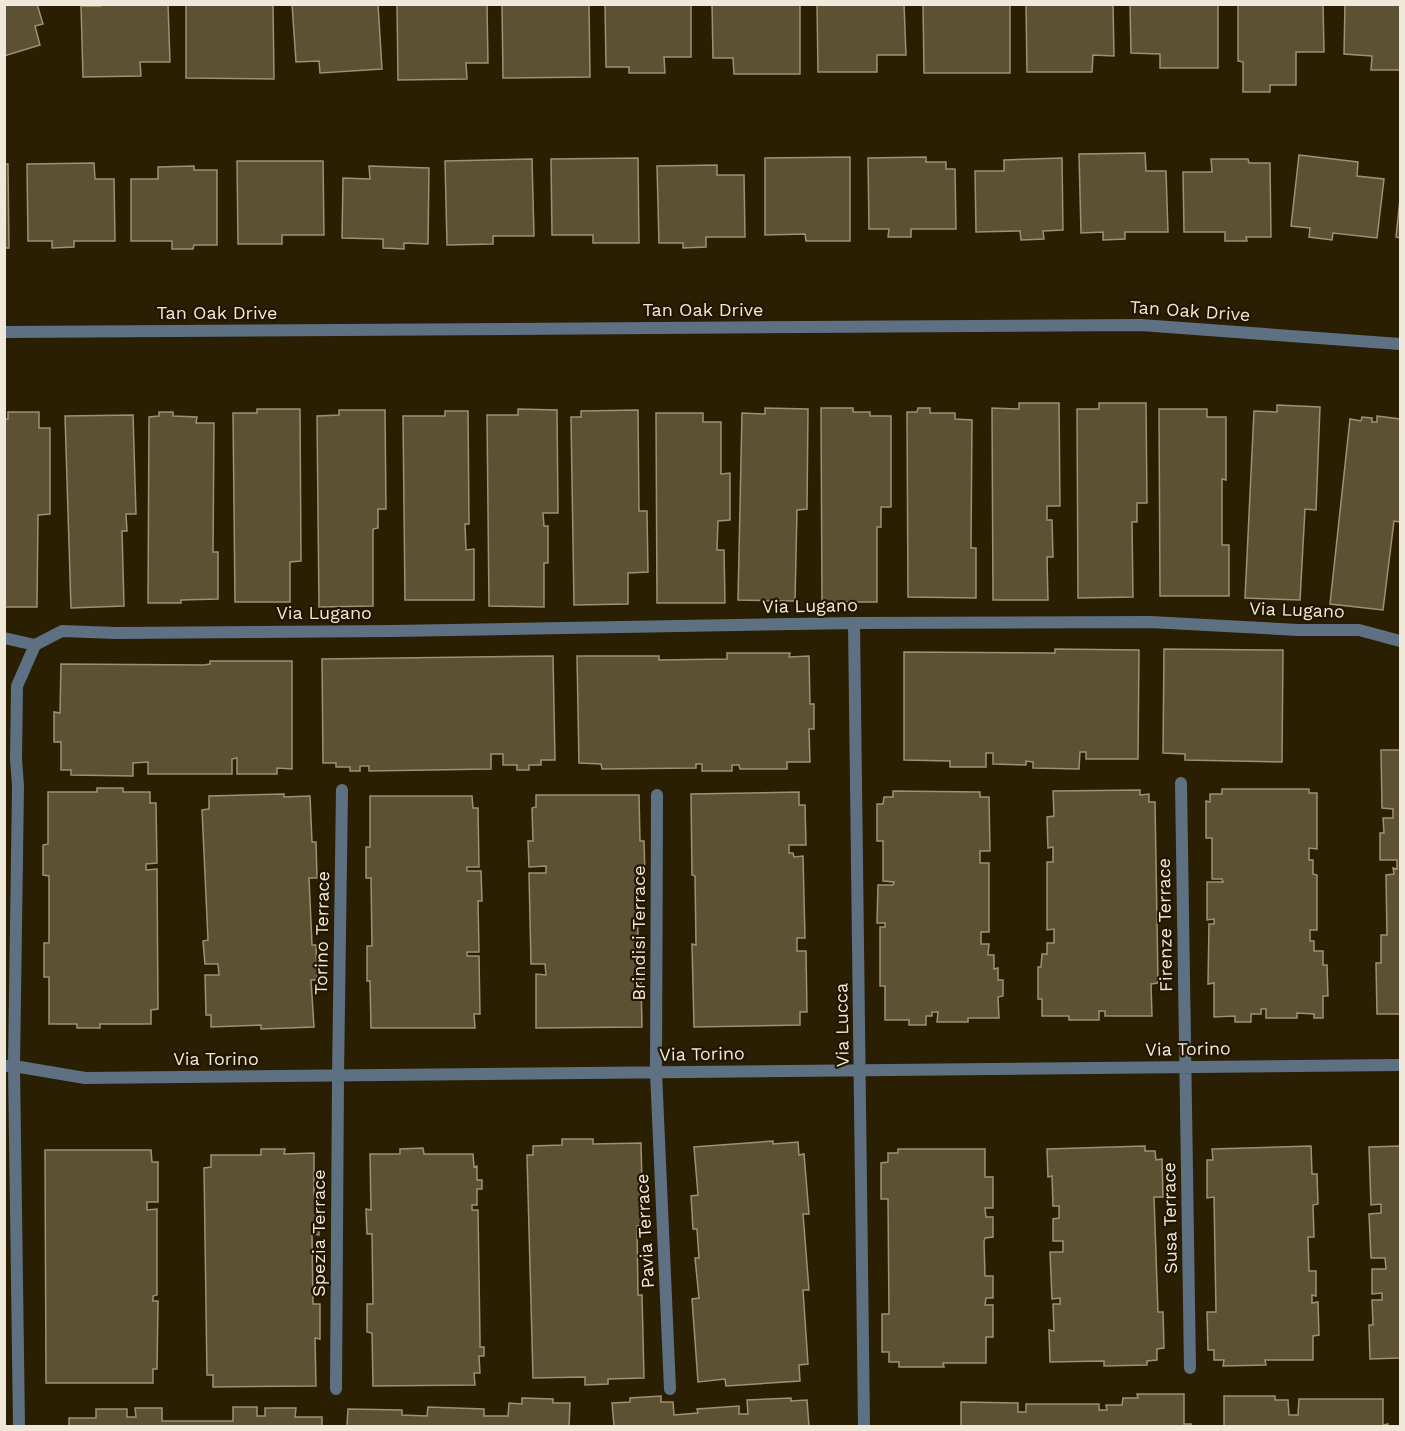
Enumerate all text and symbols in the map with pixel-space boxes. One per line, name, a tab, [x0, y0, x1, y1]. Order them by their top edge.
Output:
street label: Tan Oak Drive	[1129, 296, 1251, 325]
street label: Tan Oak Drive	[643, 299, 763, 320]
street label: Tan Oak Drive	[157, 302, 277, 323]
street label: Via Lugano	[762, 594, 858, 617]
street label: Via Lugano	[1249, 597, 1345, 622]
street label: Via Lugano	[276, 602, 372, 623]
street label: Firenze Terrace	[1153, 858, 1176, 992]
street label: Brindisi Terrace	[628, 865, 649, 1001]
street label: Torino Terrace	[310, 871, 333, 995]
street label: Via Lucca	[830, 983, 853, 1067]
street label: Via Torino	[1145, 1037, 1231, 1060]
street label: Via Torino	[659, 1042, 745, 1065]
street label: Via Torino	[173, 1048, 259, 1069]
street label: Susa Terrace	[1158, 1162, 1181, 1274]
street label: Spezia Terrace	[308, 1169, 329, 1297]
street label: Pavia Terrace	[631, 1173, 658, 1289]

